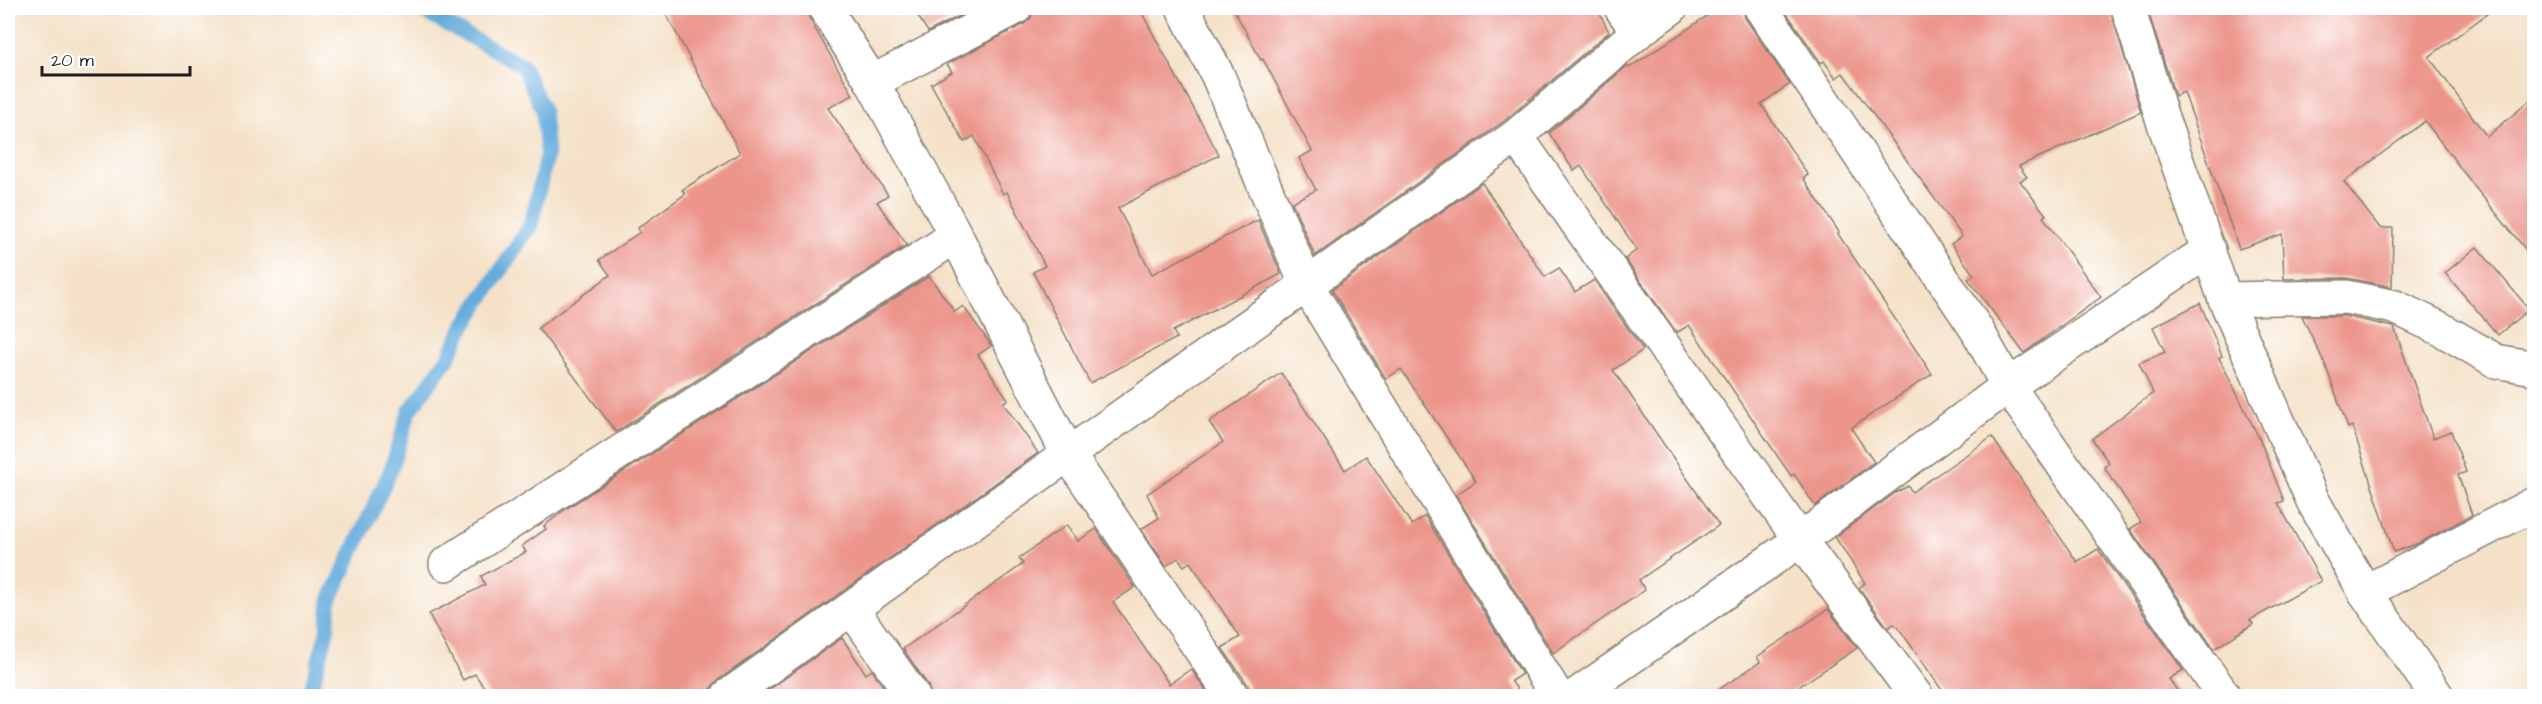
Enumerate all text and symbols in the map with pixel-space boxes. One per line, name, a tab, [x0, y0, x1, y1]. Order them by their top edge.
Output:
scale bar	[42, 39, 190, 77]
text: 20 m	[51, 48, 94, 73]

